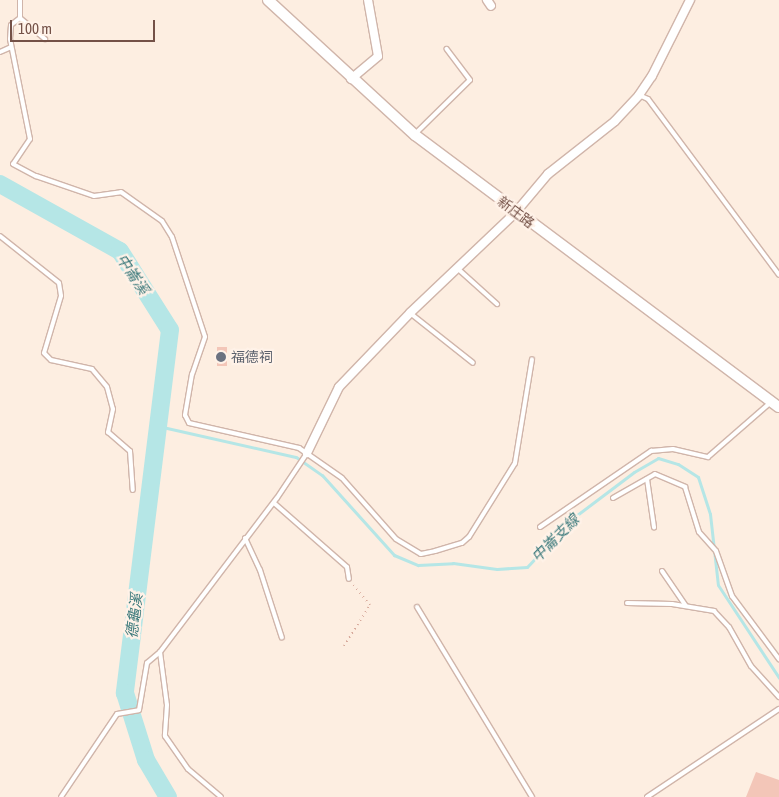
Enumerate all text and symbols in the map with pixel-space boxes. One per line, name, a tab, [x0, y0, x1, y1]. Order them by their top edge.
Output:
scale bar	[12, 10, 158, 42]
text: 100 m	[18, 20, 52, 37]
street label: 新庄路	[494, 193, 538, 231]
water label: 中崙溪	[113, 250, 153, 298]
place label: 福德祠	[231, 349, 273, 365]
marker: 福德祠	[215, 351, 227, 363]
water label: 中崙支線	[527, 510, 583, 566]
water label: 德龜溪	[122, 593, 146, 639]

